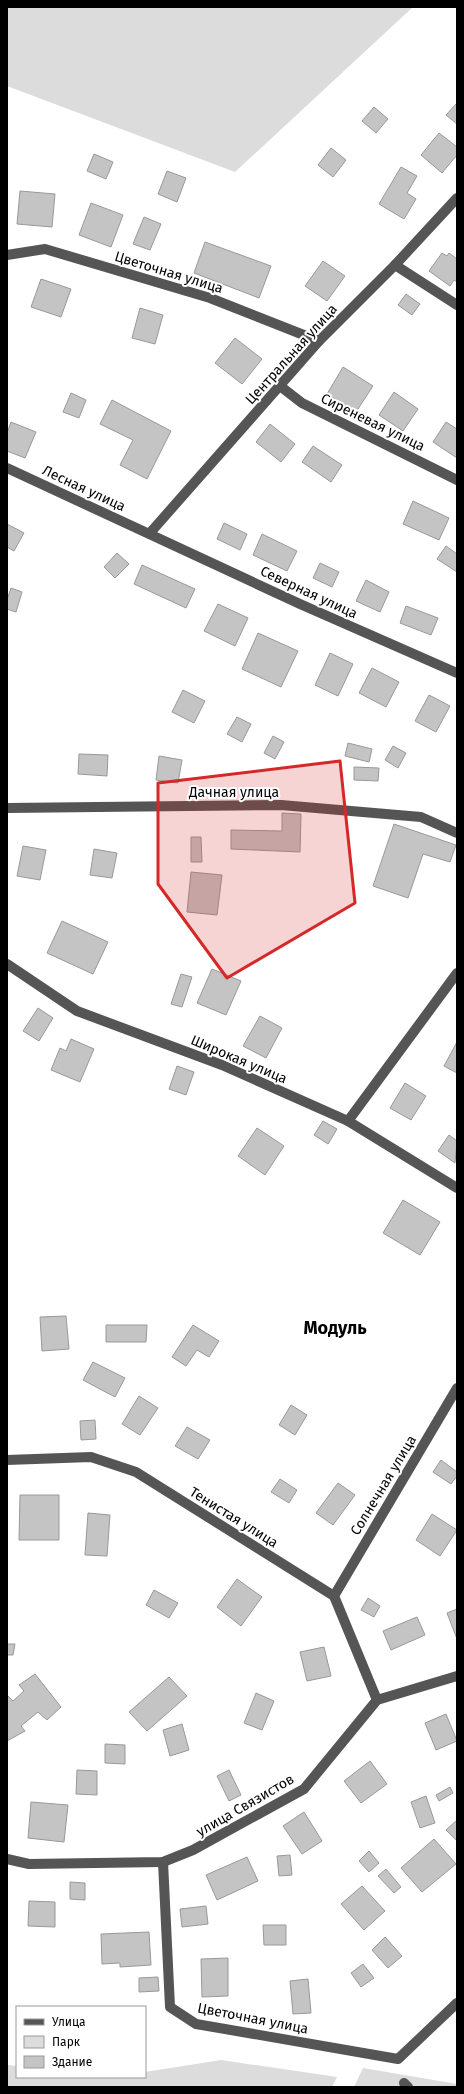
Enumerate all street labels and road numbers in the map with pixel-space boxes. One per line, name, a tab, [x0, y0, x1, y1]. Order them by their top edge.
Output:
street label: Цветочная улица	[113, 248, 225, 297]
street label: Центральная улица	[242, 301, 341, 408]
street label: Сиреневая улица	[318, 390, 428, 455]
street label: Лесная улица	[39, 462, 128, 515]
street label: Северная улица	[257, 562, 360, 622]
street label: Дачная улица	[188, 784, 279, 801]
street label: Широкая улица	[188, 1032, 290, 1087]
street label: Солнечная улица	[347, 1432, 420, 1538]
street label: Тенистая улица	[186, 1483, 281, 1551]
street label: улица Связистов	[193, 1771, 297, 1840]
street label: Цветочная улица	[196, 1999, 310, 2038]

